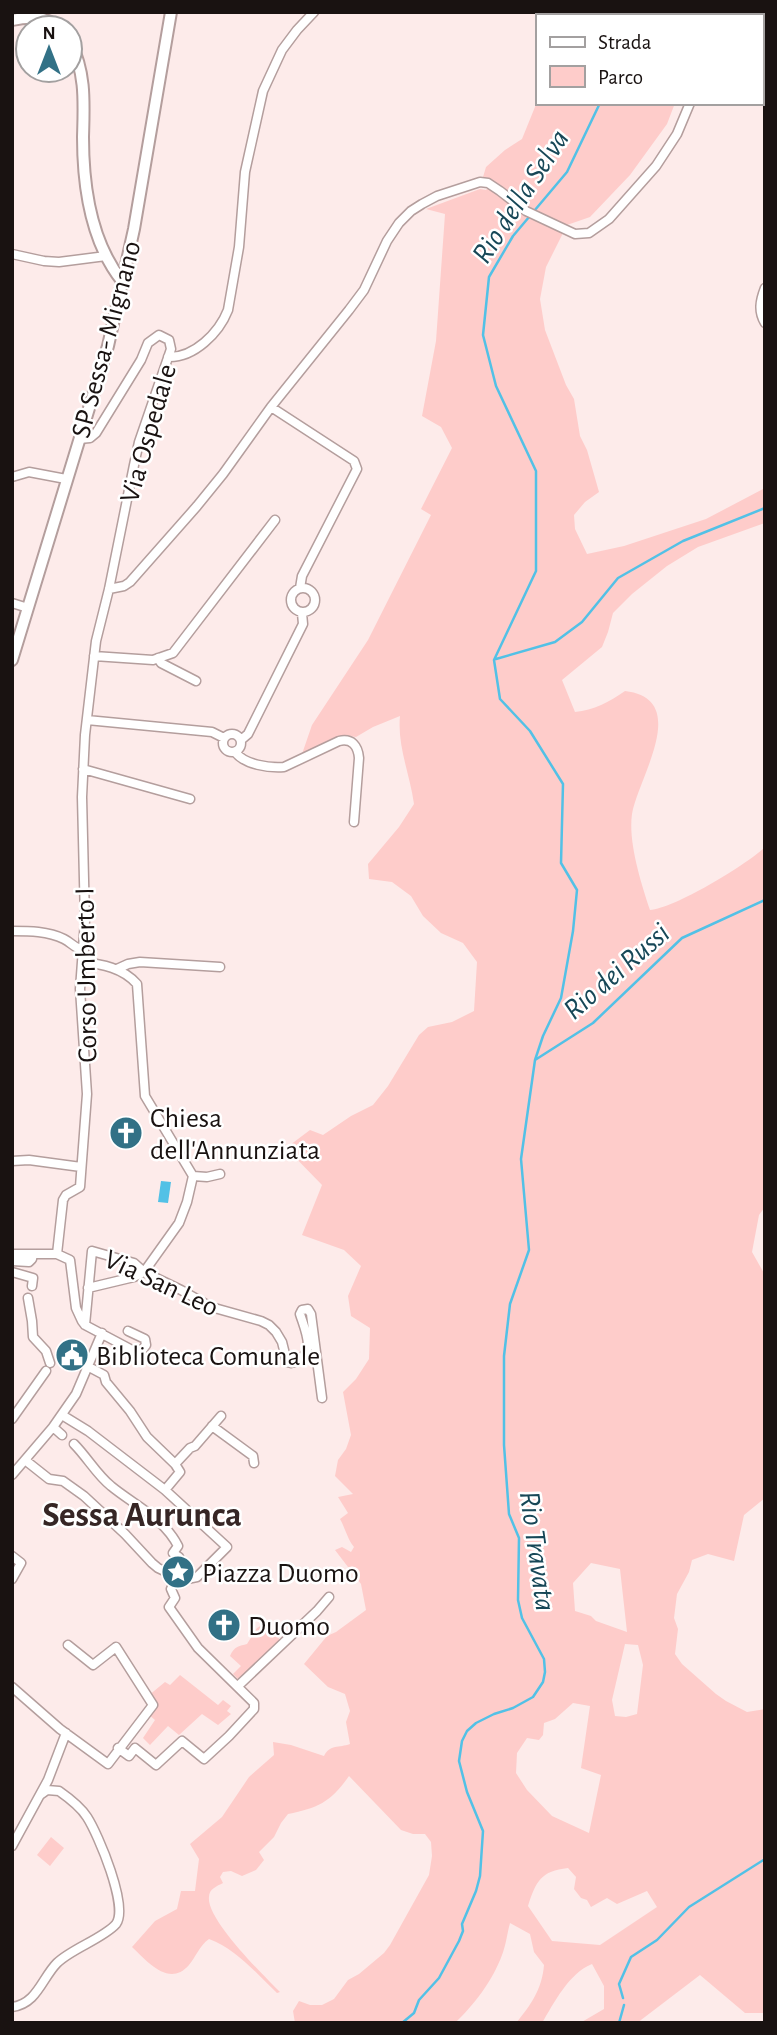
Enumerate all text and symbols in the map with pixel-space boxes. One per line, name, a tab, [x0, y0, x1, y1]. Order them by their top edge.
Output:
north arrow	[14, 14, 84, 84]
legend	[536, 14, 763, 105]
text: N	[42, 24, 56, 43]
text: Strada	[598, 32, 652, 53]
text: Parco	[598, 67, 643, 88]
water label: Rio della Selva	[467, 124, 575, 269]
street label: SP Sessa- Mignano	[67, 238, 147, 441]
street label: Via Ospedale	[116, 361, 182, 506]
street label: Corso Umberto I	[71, 887, 103, 1063]
water label: Rio dei Russi	[558, 918, 675, 1026]
place label: Chiesa dell'Annunziata	[150, 1105, 320, 1165]
church icon: Chiesa dell'Annunziata	[107, 1114, 145, 1152]
street label: Via San Leo	[100, 1245, 223, 1322]
public building icon: Biblioteca Comunale	[53, 1336, 91, 1374]
place label: Biblioteca Comunale	[96, 1343, 320, 1371]
water label: Rio Travata	[514, 1489, 560, 1613]
district label: Sessa Aurunca	[42, 1498, 242, 1533]
place icon: Piazza Duomo	[159, 1553, 197, 1591]
place label: Piazza Duomo	[202, 1560, 359, 1588]
church icon: Duomo	[205, 1606, 243, 1644]
place label: Duomo	[248, 1613, 330, 1641]

